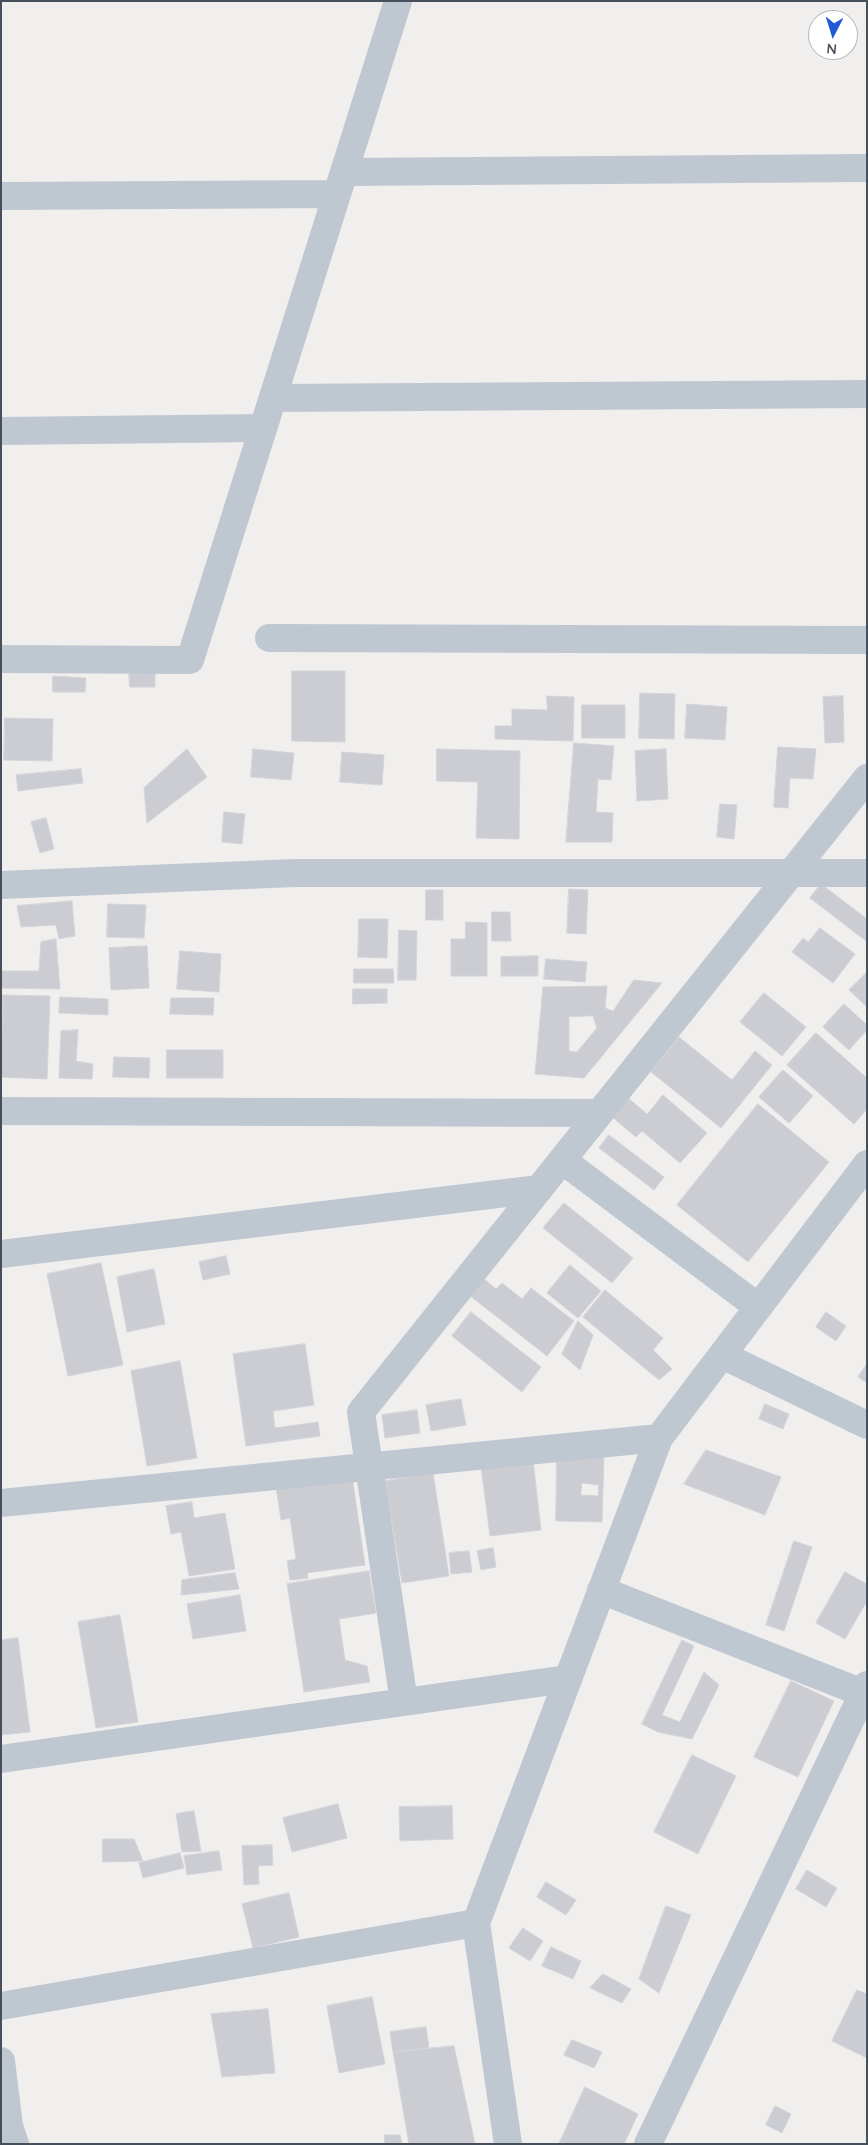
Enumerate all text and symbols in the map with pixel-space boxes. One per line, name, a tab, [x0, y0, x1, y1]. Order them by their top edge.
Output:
north arrow	[808, 10, 858, 60]
text: N	[826, 40, 838, 58]

